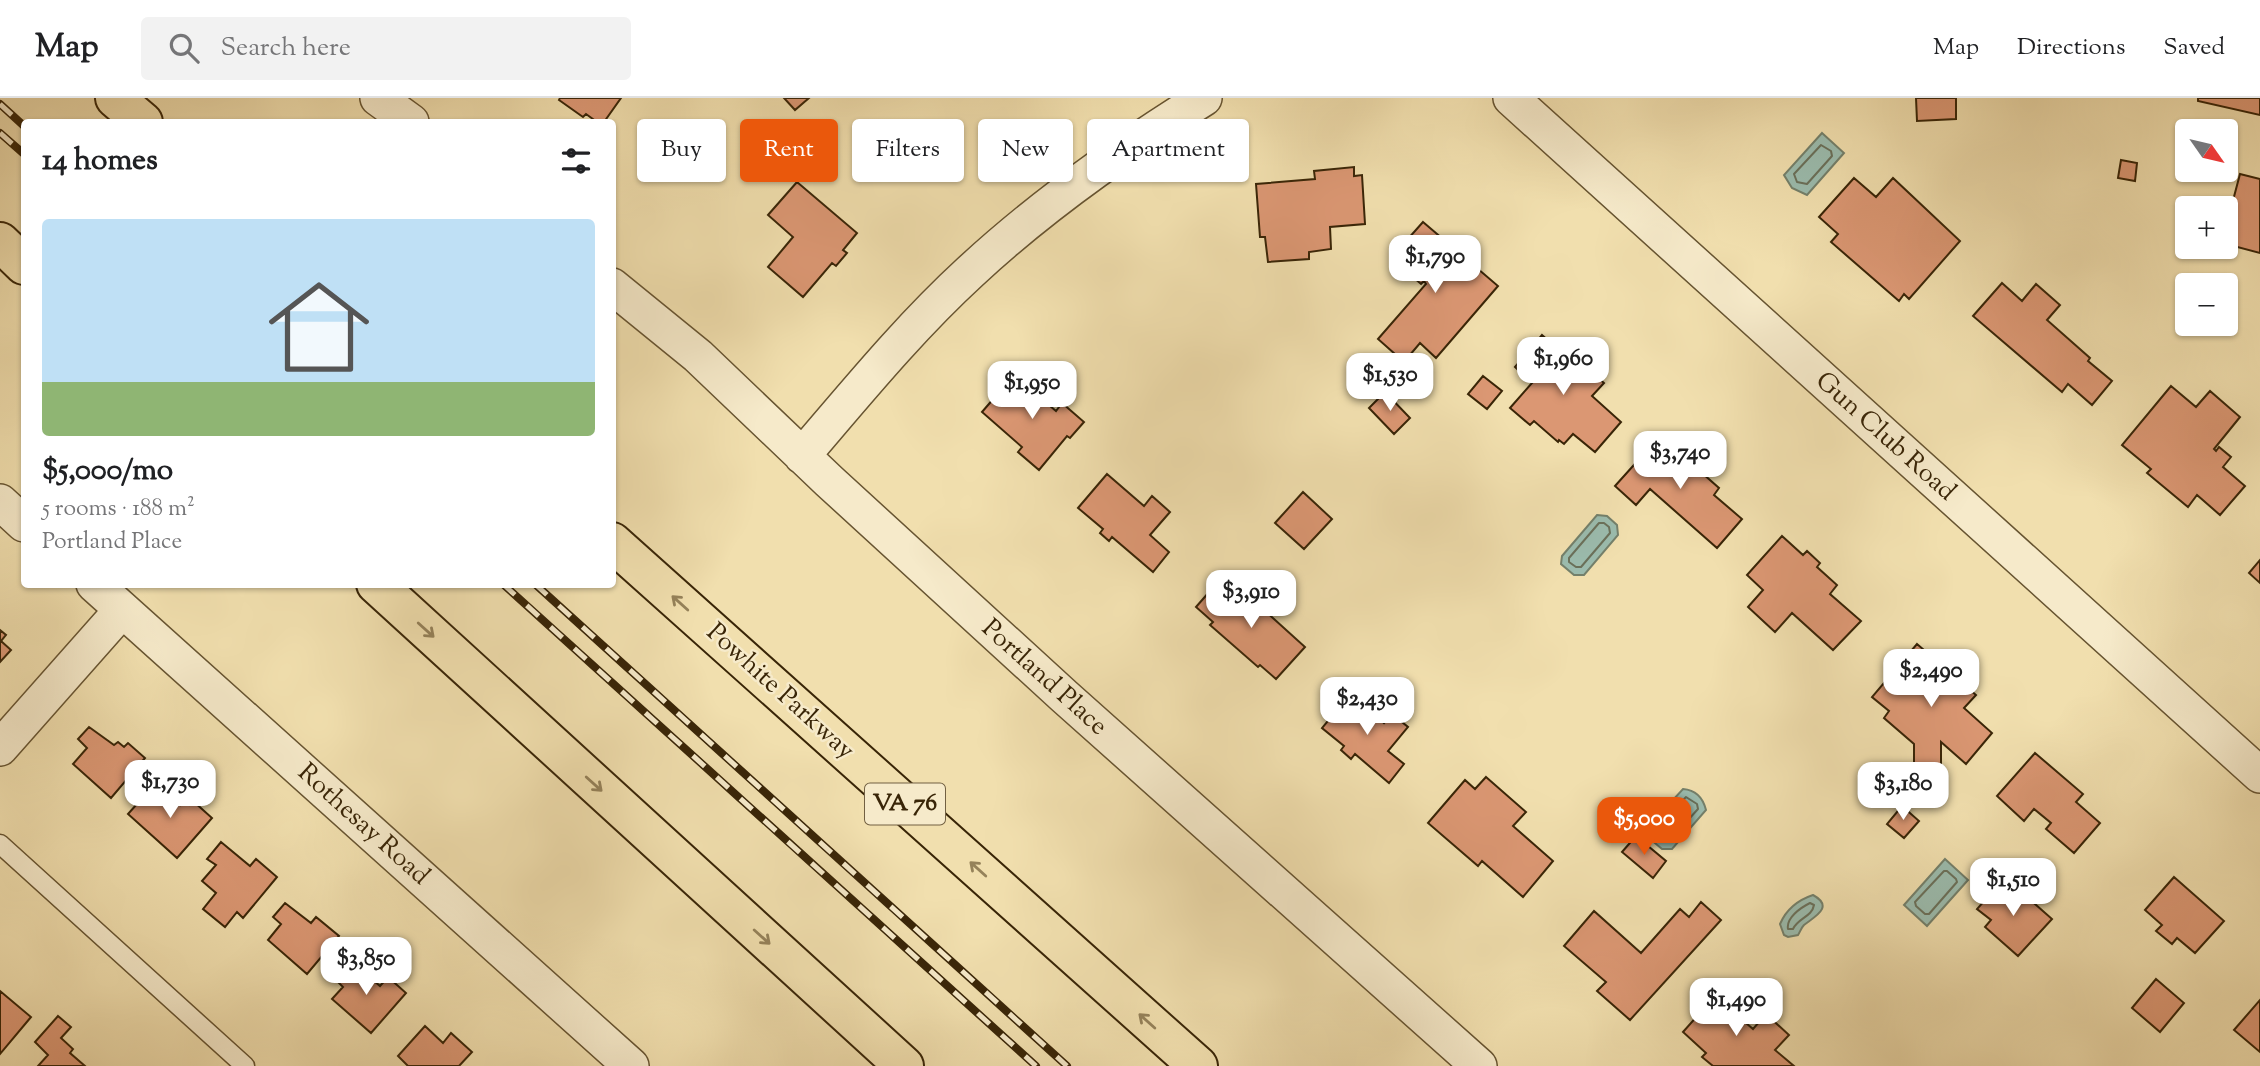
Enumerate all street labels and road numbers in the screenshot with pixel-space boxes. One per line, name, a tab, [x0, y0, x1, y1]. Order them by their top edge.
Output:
street label: Gun Club Road	[1806, 364, 1964, 511]
street label: Portland Place	[973, 611, 1115, 745]
street label: Powhite Parkway	[698, 615, 863, 769]
street label: Rothesay Road	[289, 755, 438, 895]
road number: VA 76	[865, 784, 945, 824]

